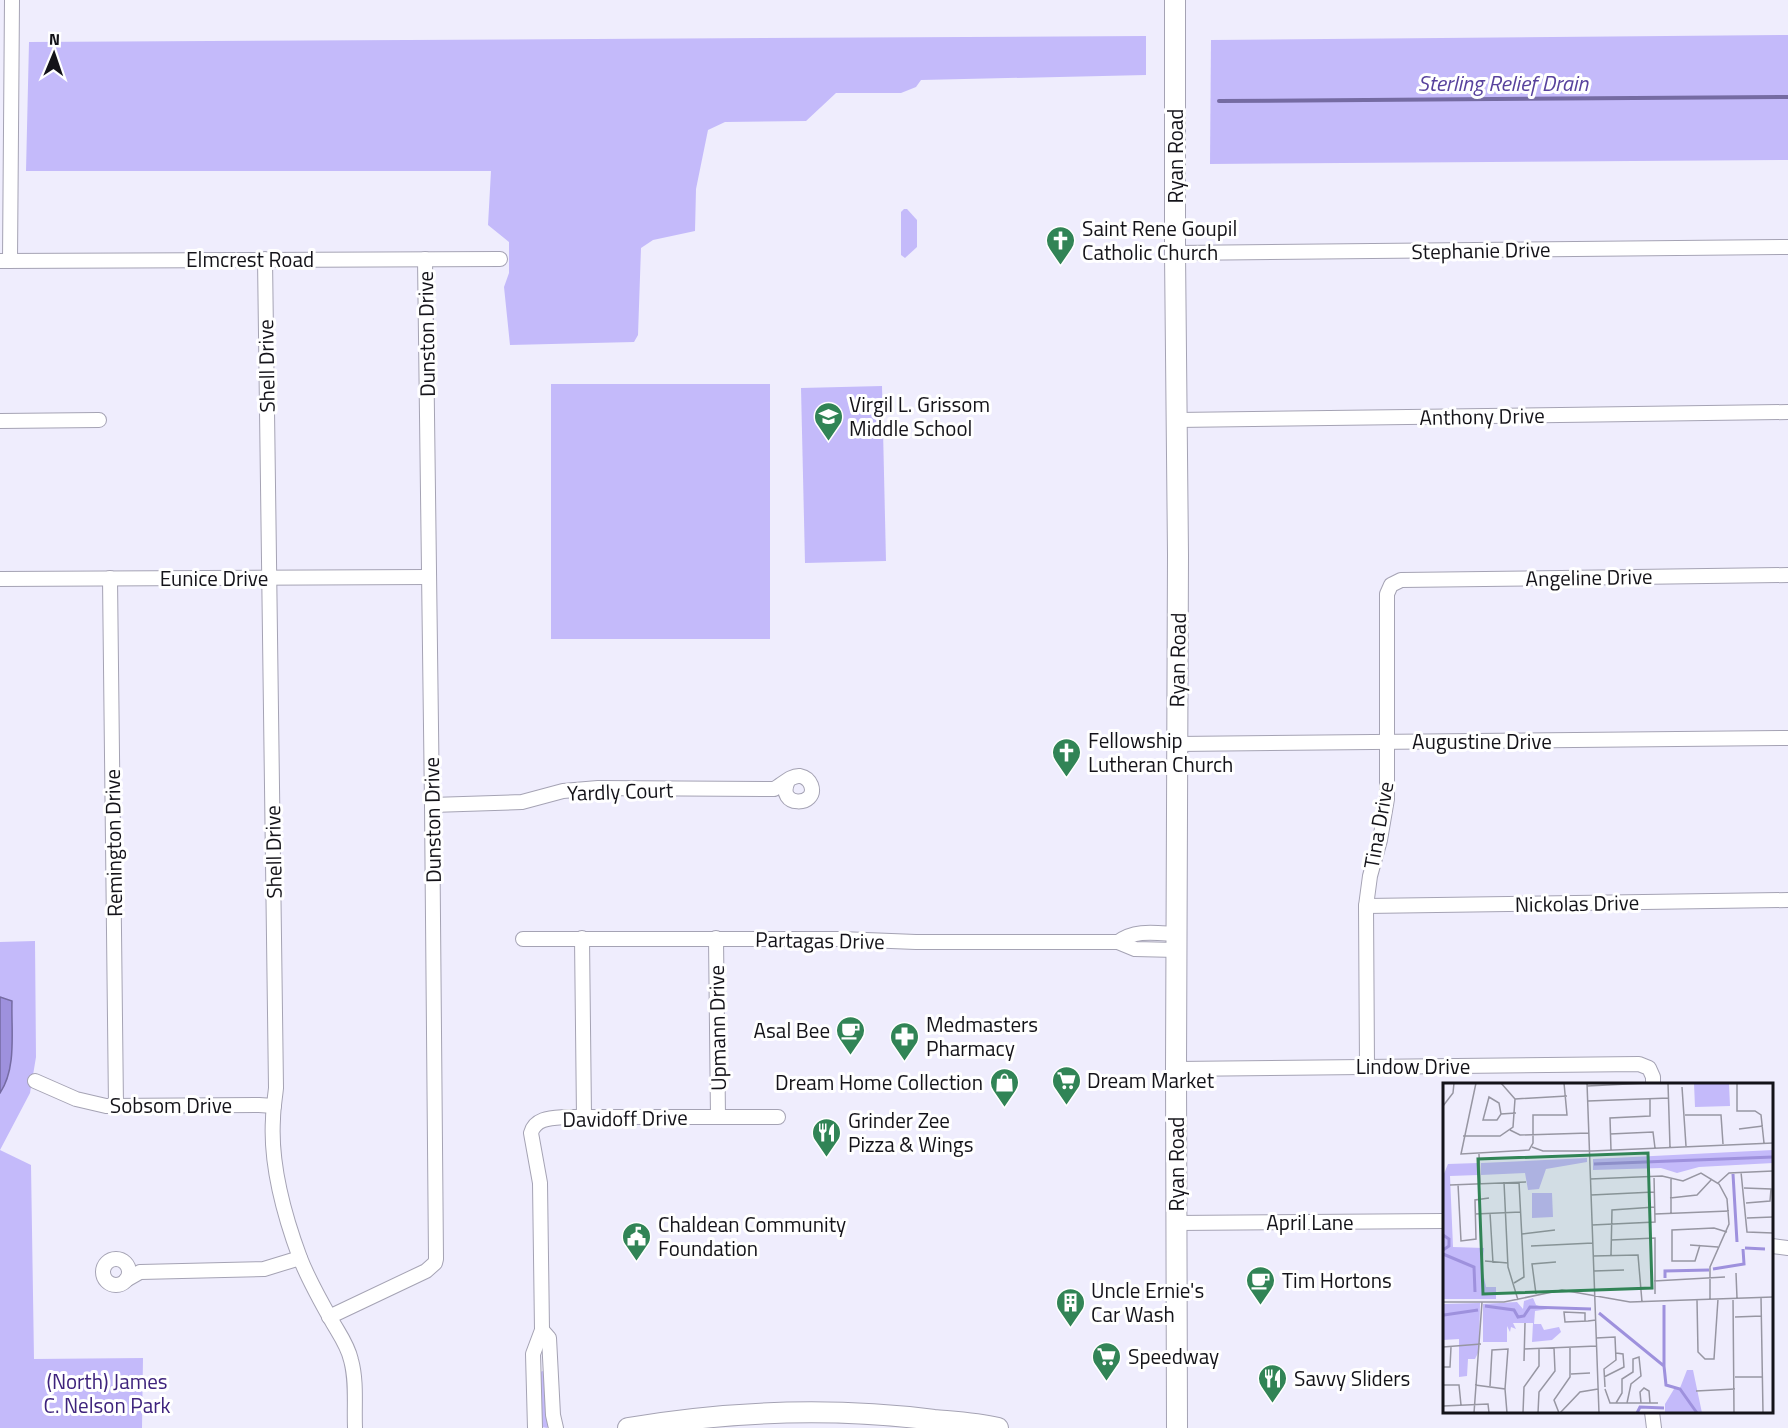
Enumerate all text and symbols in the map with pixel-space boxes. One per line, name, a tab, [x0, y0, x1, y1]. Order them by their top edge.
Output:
north arrow	[24, 24, 84, 84]
text: N	[49, 27, 60, 51]
water label: Sterling Relief Drain	[1418, 66, 1589, 100]
street label: Ryan Road	[1159, 109, 1191, 203]
place label: Saint Rene Goupil Catholic Church	[1082, 212, 1237, 268]
church icon: Saint Rene Goupil Catholic Church	[1045, 224, 1077, 266]
street label: Stephanie Drive	[1411, 233, 1551, 267]
street label: Elmcrest Road	[186, 243, 314, 275]
street label: Dunston Drive	[409, 271, 443, 397]
street label: Shell Drive	[249, 319, 283, 413]
place label: Virgil L. Grissom Middle School	[849, 388, 990, 444]
street label: Anthony Drive	[1419, 399, 1545, 433]
school or university icon: Virgil L. Grissom Middle School	[812, 400, 844, 442]
street label: Angeline Drive	[1525, 560, 1653, 594]
street label: Eunice Drive	[160, 562, 268, 594]
street label: Ryan Road	[1160, 612, 1194, 708]
place label: Fellowship Lutheran Church	[1088, 724, 1233, 780]
street label: Augustine Drive	[1412, 725, 1552, 757]
church icon: Fellowship Lutheran Church	[1051, 736, 1083, 778]
street label: Dunston Drive	[415, 757, 449, 883]
street label: Remington Drive	[96, 769, 130, 917]
street label: Yardly Court	[566, 773, 674, 809]
street label: Tina Drive	[1355, 779, 1401, 871]
street label: Shell Drive	[256, 805, 290, 899]
street label: Nickolas Drive	[1514, 886, 1640, 920]
street label: Partagas Drive	[755, 923, 885, 957]
street label: Upmann Drive	[700, 965, 734, 1091]
place label: Medmasters Pharmacy	[926, 1008, 1038, 1064]
place label: Asal Bee	[754, 1014, 830, 1046]
cafe icon: Asal Bee	[835, 1014, 867, 1056]
pharmacy icon: Medmasters Pharmacy	[889, 1020, 921, 1062]
street label: Lindow Drive	[1356, 1050, 1470, 1082]
supermarket icon: Dream Market	[1050, 1064, 1082, 1106]
place label: Dream Market	[1087, 1064, 1215, 1096]
place label: Dream Home Collection	[775, 1066, 983, 1098]
shop icon: Dream Home Collection	[988, 1066, 1020, 1108]
inset map	[1443, 1083, 1773, 1413]
street label: Sobsom Drive	[110, 1089, 232, 1121]
street label: Davidoff Drive	[562, 1101, 688, 1135]
place label: Grinder Zee Pizza & Wings	[848, 1104, 973, 1160]
restaurant icon: Grinder Zee Pizza & Wings	[811, 1116, 843, 1158]
street label: Ryan Road	[1160, 1117, 1192, 1211]
street label: April Lane	[1266, 1206, 1354, 1238]
place label: Chaldean Community Foundation	[658, 1208, 846, 1264]
public building icon: Chaldean Community Foundation	[621, 1220, 653, 1262]
cafe icon: Tim Hortons	[1245, 1264, 1277, 1306]
place label: Tim Hortons	[1282, 1264, 1392, 1296]
place label: Uncle Ernie's Car Wash	[1091, 1274, 1204, 1330]
building icon: Uncle Ernie's Car Wash	[1054, 1286, 1086, 1328]
supermarket icon: Speedway	[1091, 1340, 1123, 1382]
place label: Speedway	[1128, 1340, 1219, 1372]
restaurant icon: Savvy Sliders	[1257, 1362, 1289, 1404]
place label: Savvy Sliders	[1294, 1362, 1410, 1394]
park label: (North) James C. Nelson Park	[43, 1365, 171, 1421]

